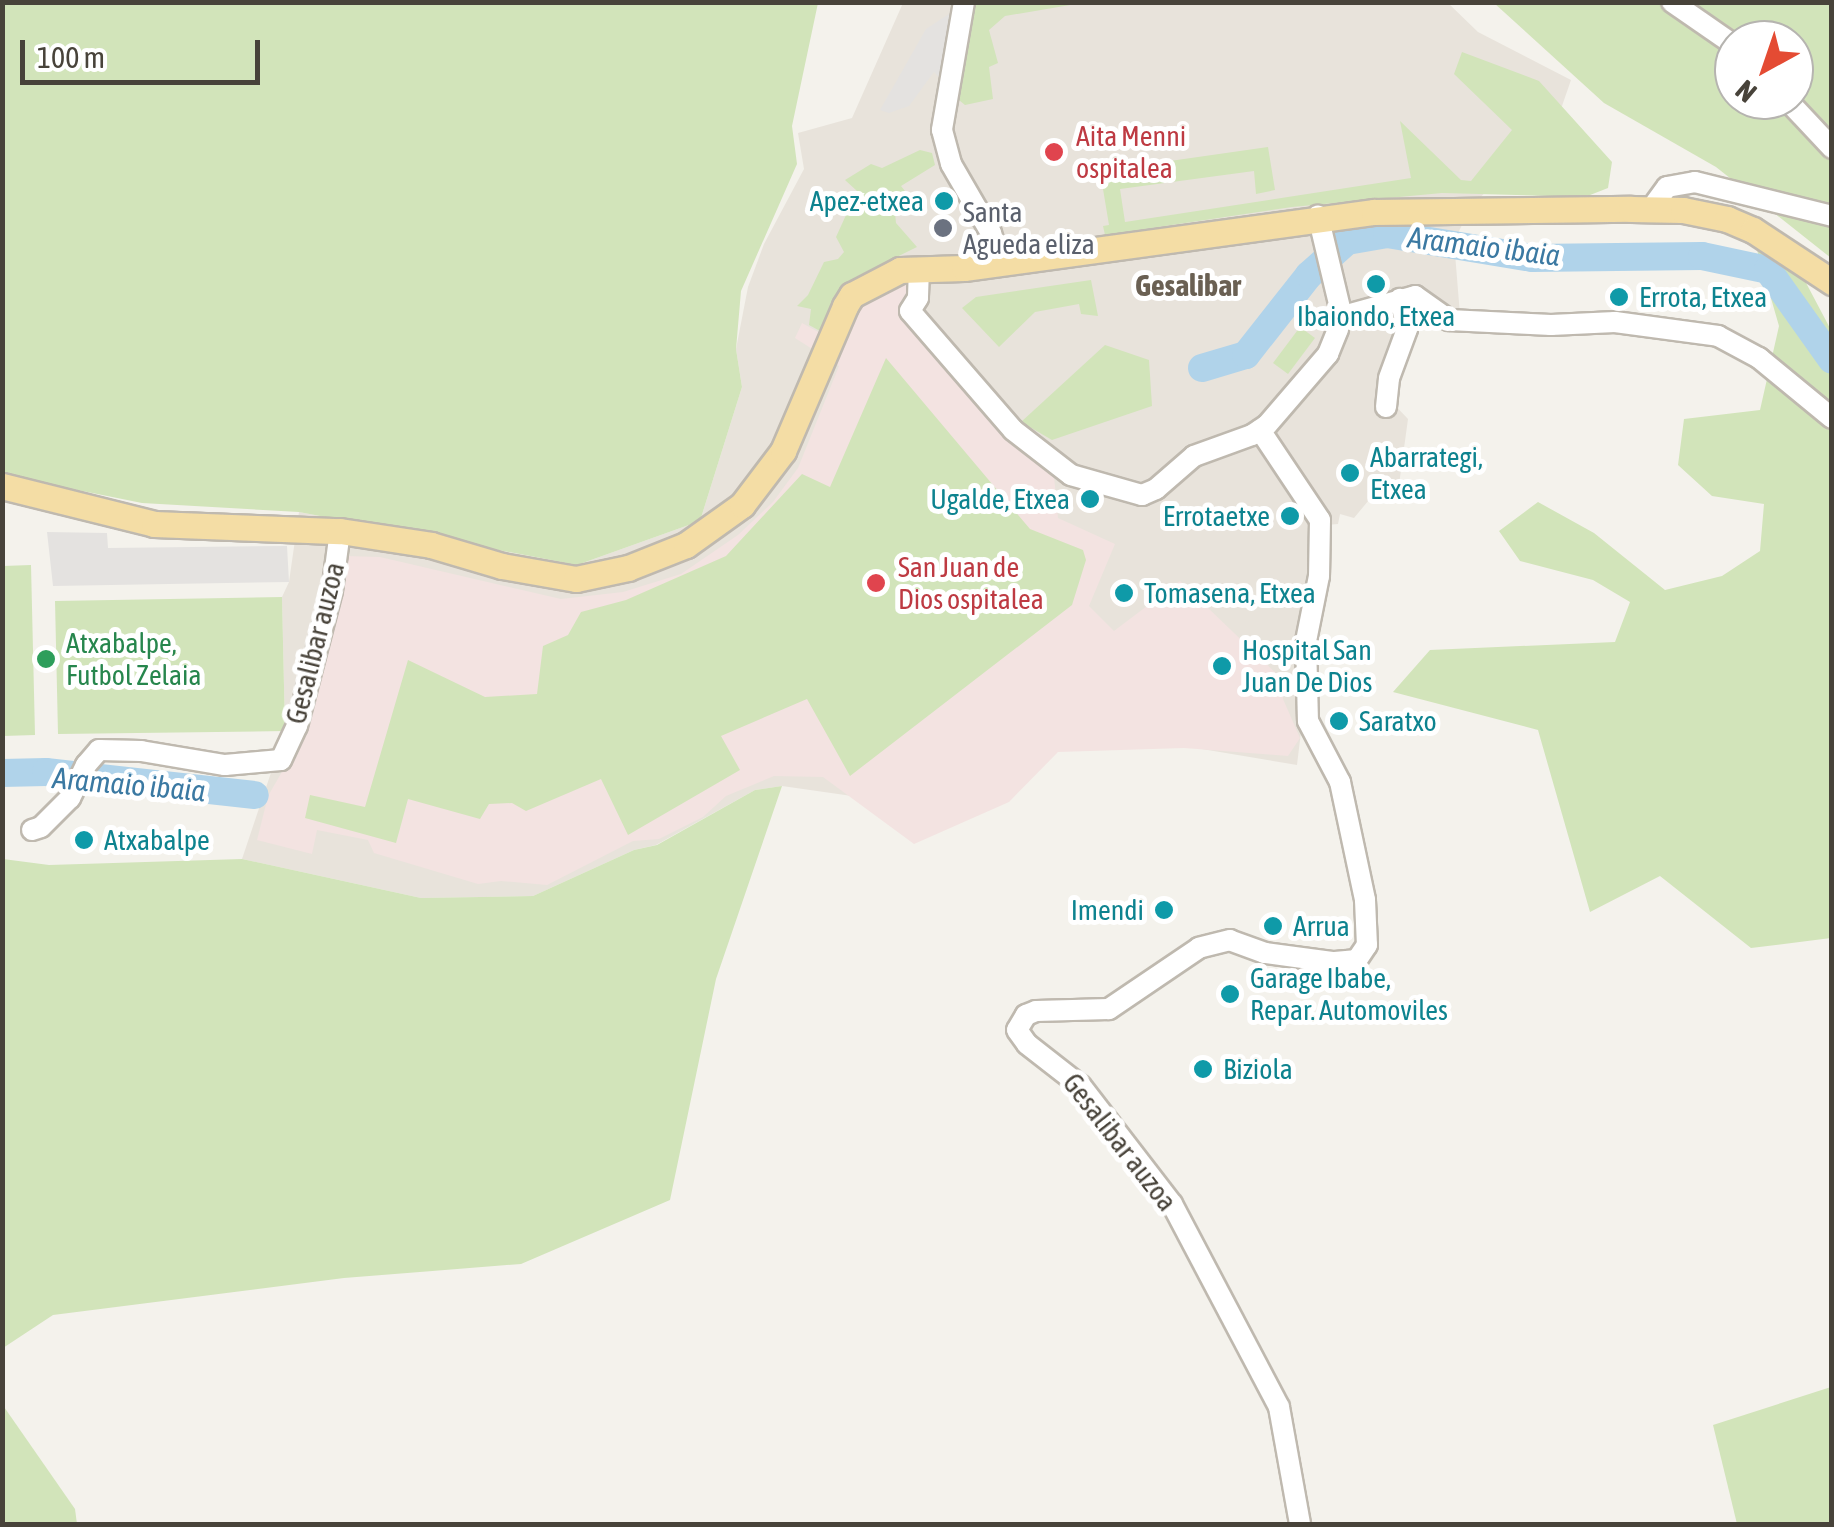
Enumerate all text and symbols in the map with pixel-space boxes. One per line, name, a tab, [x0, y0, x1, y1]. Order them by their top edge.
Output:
scale bar	[25, 20, 265, 82]
north arrow	[1714, 20, 1814, 120]
text: 100 m	[37, 40, 105, 74]
text: N	[1729, 74, 1763, 109]
place label: Aita Menni ospitalea	[1076, 119, 1186, 185]
marker: Aita Menni ospitalea	[1041, 139, 1067, 165]
place label: Apez-etxea	[810, 184, 924, 218]
marker: Apez-etxea	[933, 190, 955, 212]
place label: Santa Agueda eliza	[963, 195, 1095, 261]
marker: Santa Agueda eliza	[932, 217, 954, 239]
water label: Aramaio ibaia	[1406, 219, 1562, 273]
district label: Gesalibar	[1135, 267, 1241, 303]
marker: Ibaiondo, Etxea	[1365, 273, 1387, 295]
place label: Errota, Etxea	[1639, 280, 1767, 314]
marker: Errota, Etxea	[1608, 286, 1630, 308]
place label: Ibaiondo, Etxea	[1297, 299, 1455, 333]
place label: Abarrategi, Etxea	[1370, 440, 1483, 506]
marker: Abarrategi, Etxea	[1339, 462, 1361, 484]
place label: Ugalde, Etxea	[930, 482, 1070, 516]
marker: Ugalde, Etxea	[1079, 488, 1101, 510]
place label: Errotaetxe	[1163, 499, 1270, 533]
marker: Errotaetxe	[1279, 505, 1301, 527]
place label: San Juan de Dios ospitalea	[898, 550, 1044, 616]
street label: Gesalibar auzoa	[279, 559, 351, 727]
marker: San Juan de Dios ospitalea	[863, 570, 889, 596]
place label: Tomasena, Etxea	[1144, 576, 1316, 610]
marker: Tomasena, Etxea	[1113, 582, 1135, 604]
place label: Atxabalpe, Futbol Zelaia	[66, 626, 201, 692]
place label: Hospital San Juan De Dios	[1242, 633, 1372, 699]
marker: Atxabalpe, Futbol Zelaia	[35, 648, 57, 670]
marker: Hospital San Juan De Dios	[1211, 655, 1233, 677]
place label: Saratxo	[1359, 704, 1437, 738]
marker: Saratxo	[1328, 710, 1350, 732]
water label: Aramaio ibaia	[51, 759, 207, 809]
place label: Atxabalpe	[104, 823, 210, 857]
marker: Atxabalpe	[73, 829, 95, 851]
place label: Imendi	[1071, 893, 1144, 927]
marker: Imendi	[1153, 899, 1175, 921]
place label: Arrua	[1293, 909, 1350, 943]
marker: Arrua	[1262, 915, 1284, 937]
place label: Garage Ibabe, Repar. Automoviles	[1250, 961, 1448, 1027]
marker: Garage Ibabe, Repar. Automoviles	[1219, 983, 1241, 1005]
place label: Biziola	[1223, 1052, 1293, 1086]
marker: Biziola	[1192, 1058, 1214, 1080]
street label: Gesalibar auzoa	[1056, 1067, 1184, 1217]

